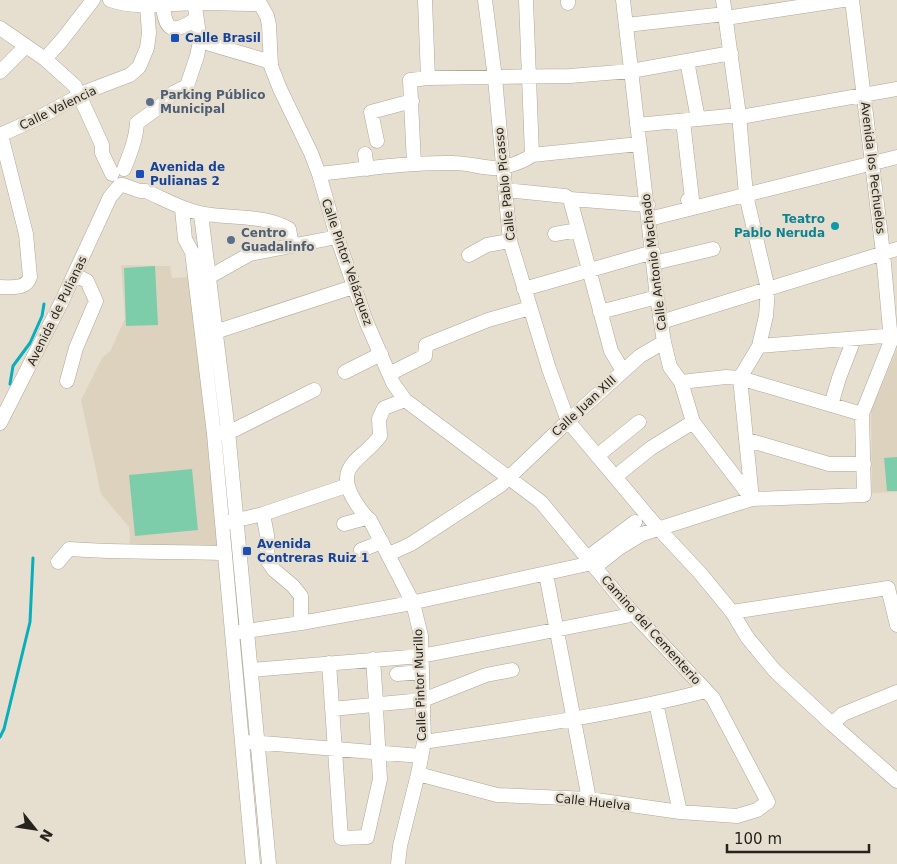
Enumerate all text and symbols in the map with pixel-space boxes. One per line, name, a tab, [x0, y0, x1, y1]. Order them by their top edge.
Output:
place label: Calle Brasil	[185, 31, 261, 45]
marker: Calle Brasil	[169, 32, 181, 44]
street label: Calle Valencia	[17, 83, 99, 133]
place label: Parking Público Municipal	[160, 88, 265, 116]
marker: Parking Público Municipal	[144, 96, 156, 108]
street label: Avenida los Pechuelos	[858, 101, 888, 235]
street label: Calle Pablo Picasso	[492, 127, 518, 241]
place label: Avenida de Pulianas 2	[150, 160, 225, 188]
marker: Avenida de Pulianas 2	[134, 168, 146, 180]
street label: Calle Antonio Machado	[639, 193, 669, 331]
street label: Calle Pintor Velázquez	[319, 197, 375, 327]
place label: Teatro Pablo Neruda	[734, 212, 825, 240]
marker: Teatro Pablo Neruda	[829, 220, 841, 232]
place label: Centro Guadalinfo	[241, 226, 314, 254]
marker: Centro Guadalinfo	[225, 234, 237, 246]
street label: Avenida de Pulianas	[24, 254, 90, 368]
street label: Calle Juan XIII	[549, 373, 619, 439]
place label: Avenida Contreras Ruiz 1	[257, 537, 369, 565]
marker: Avenida Contreras Ruiz 1	[241, 545, 253, 557]
street label: Camino del Cementerio	[598, 573, 704, 687]
street label: Calle Pintor Murillo	[411, 629, 429, 741]
street label: Calle Huelva	[555, 791, 631, 813]
north arrow	[10, 804, 60, 854]
scale bar	[727, 822, 870, 854]
text: N	[36, 826, 56, 845]
text: 100 m	[734, 830, 782, 848]

